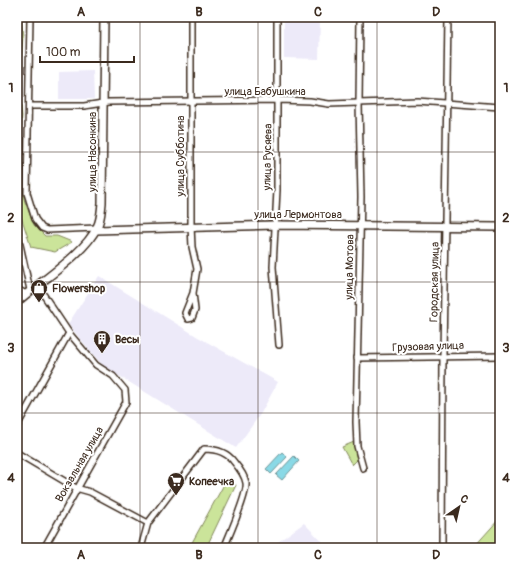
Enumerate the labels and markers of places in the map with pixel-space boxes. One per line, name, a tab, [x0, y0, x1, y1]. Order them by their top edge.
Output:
shop icon: Flowershop	[29, 278, 49, 303]
place label: Flowershop	[52, 282, 105, 295]
building icon: Весы	[92, 329, 112, 354]
place label: Весы	[115, 333, 139, 346]
supermarket icon: Копеечка	[166, 471, 186, 496]
place label: Копеечка	[189, 475, 234, 488]

